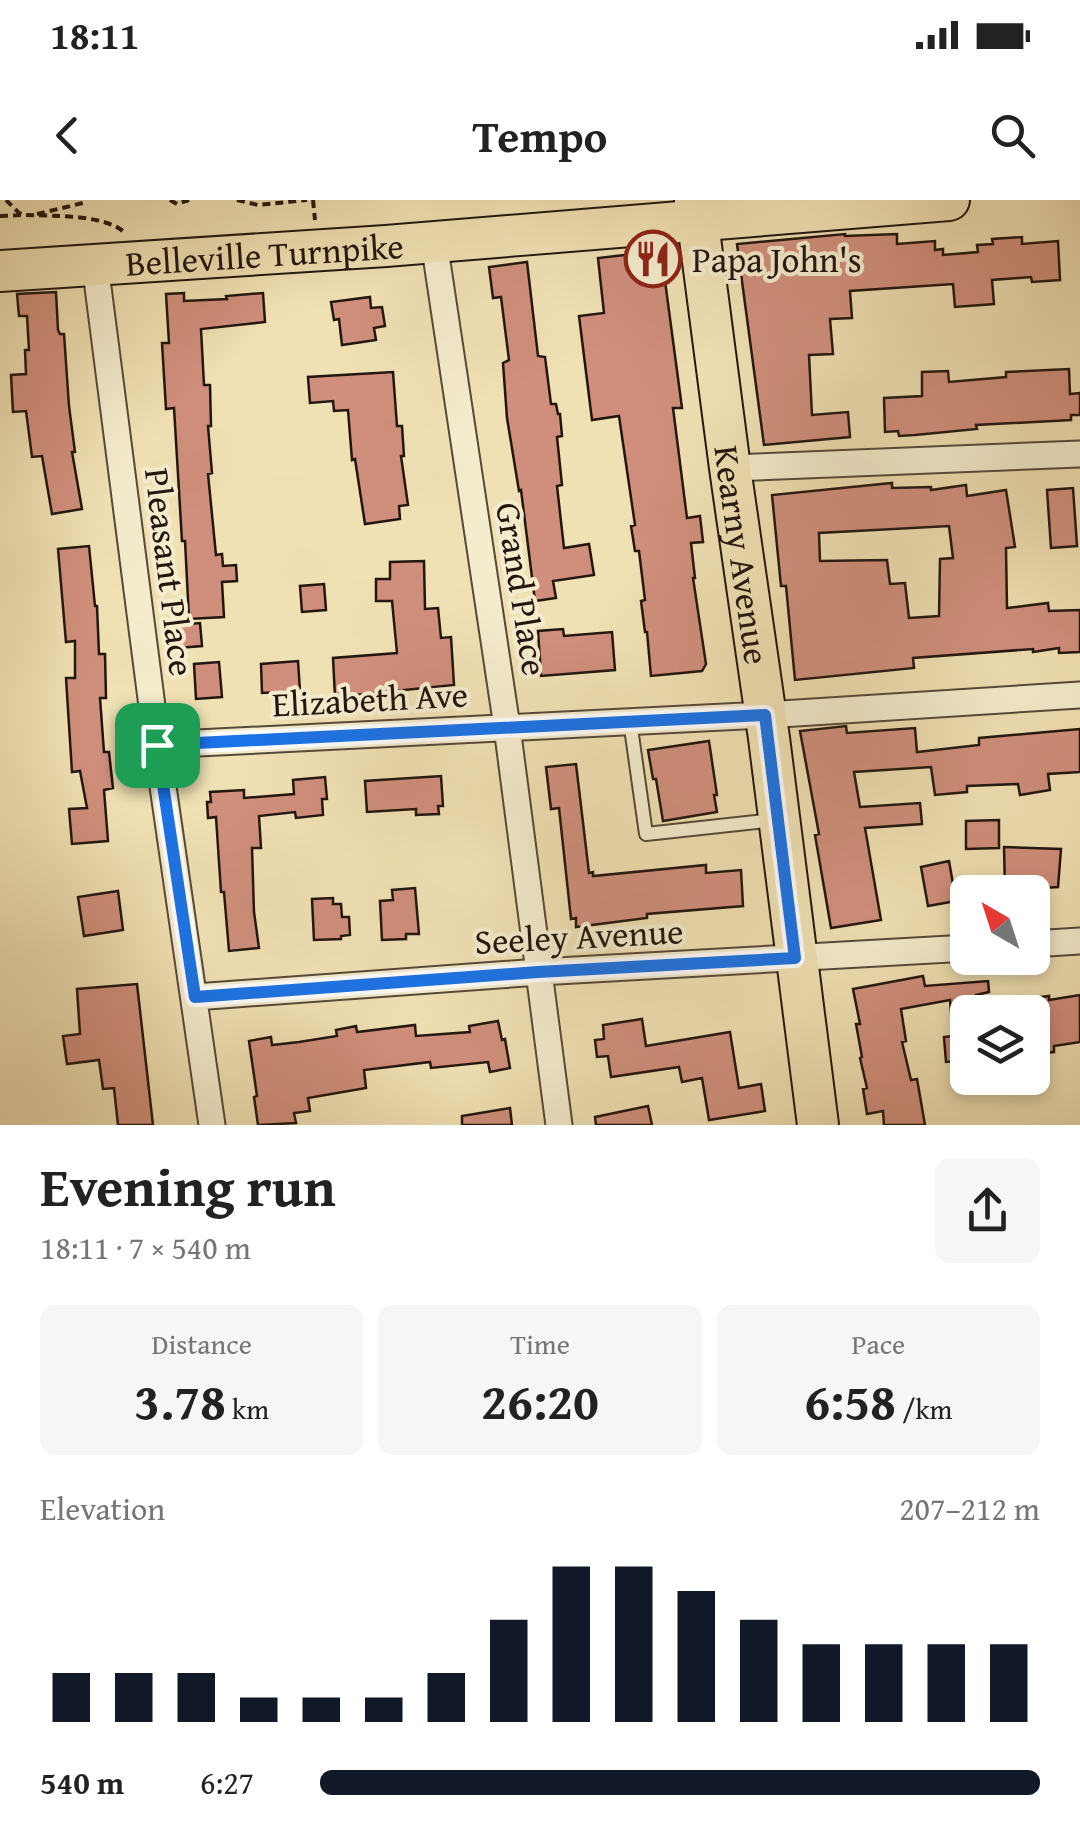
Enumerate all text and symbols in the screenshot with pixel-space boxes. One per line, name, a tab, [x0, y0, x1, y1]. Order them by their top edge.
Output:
text: 18:11	[50, 7, 140, 63]
text: Tempo	[473, 103, 608, 168]
icon: back	[40, 108, 95, 163]
icon: search	[985, 108, 1040, 163]
street label: Belleville Turnpike	[124, 219, 405, 288]
restaurant icon: Papa John's	[623, 229, 683, 289]
place label: Papa John's	[692, 234, 862, 285]
street label: Kearny Avenue	[702, 442, 784, 668]
street label: Pleasant Place	[132, 465, 208, 679]
street label: Grand Place	[483, 499, 561, 679]
street label: Elizabeth Ave	[271, 668, 469, 730]
pin	[115, 703, 200, 788]
icon: arrive	[130, 718, 185, 773]
north arrow	[950, 875, 1050, 975]
map controls	[950, 875, 1050, 1095]
street label: Seeley Avenue	[473, 905, 685, 967]
button: layers	[950, 995, 1050, 1095]
text: Evening run	[40, 1146, 336, 1226]
button: share	[935, 1158, 1040, 1263]
text: 18:11 · 7 × 540 m	[40, 1224, 251, 1271]
text: Distance	[151, 1323, 252, 1364]
text: Time	[510, 1323, 570, 1364]
text: Pace	[851, 1323, 905, 1364]
text: 3.78	[134, 1364, 226, 1437]
text: 26:20	[481, 1364, 599, 1437]
text: 6:58	[804, 1364, 896, 1437]
text: km	[226, 1388, 269, 1429]
text: /km	[896, 1388, 952, 1429]
text: Elevation	[40, 1485, 165, 1532]
text: 207–212 m	[899, 1485, 1040, 1532]
text: 540 m	[40, 1759, 124, 1806]
text: 6:27	[200, 1759, 254, 1806]

